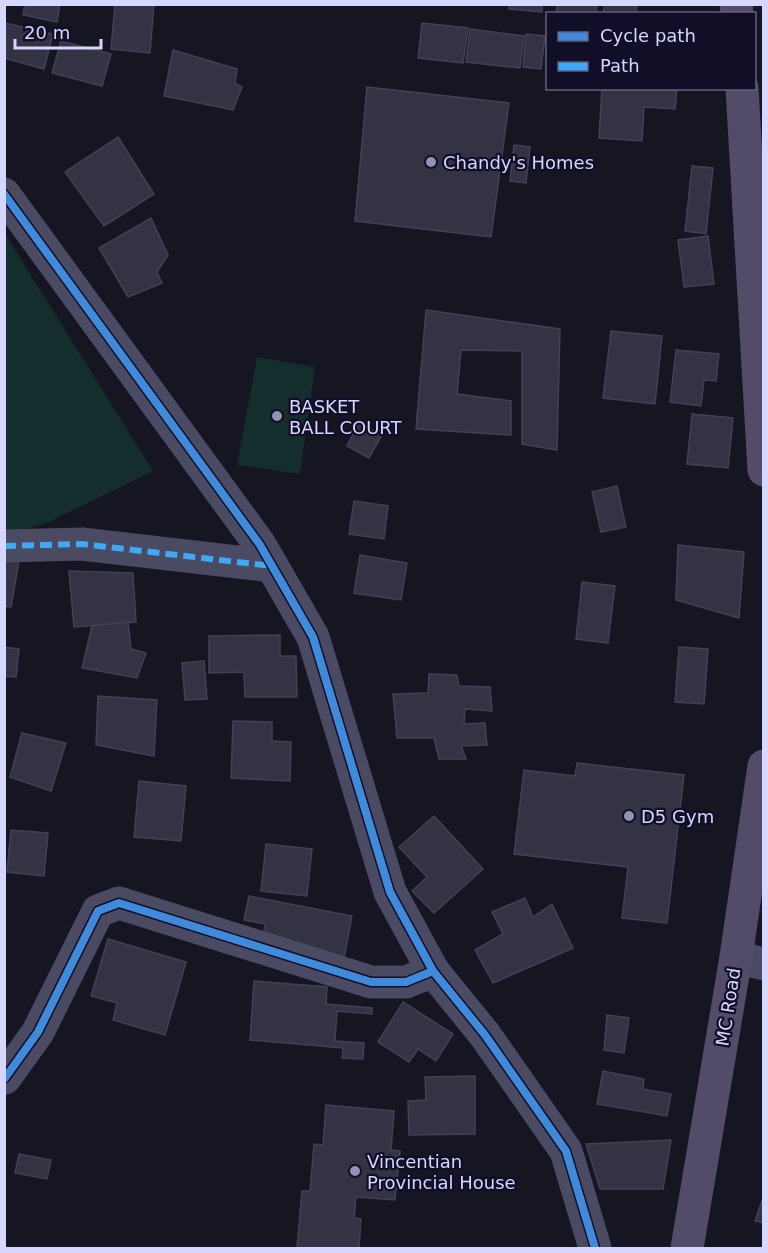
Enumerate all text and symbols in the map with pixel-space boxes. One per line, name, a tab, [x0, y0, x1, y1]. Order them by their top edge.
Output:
scale bar	[15, 12, 100, 50]
legend	[546, 12, 756, 90]
text: 20 m	[24, 22, 70, 43]
text: Cycle path	[600, 25, 696, 46]
text: Path	[600, 55, 640, 76]
place label: Chandy's Homes	[443, 152, 594, 173]
marker: Chandy's Homes	[424, 155, 438, 169]
place label: BASKET BALL COURT	[289, 396, 403, 438]
marker: BASKET BALL COURT	[270, 409, 284, 423]
place label: D5 Gym	[641, 806, 714, 827]
marker: D5 Gym	[622, 809, 636, 823]
street label: MC Road	[711, 966, 745, 1048]
place label: Vincentian Provincial House	[367, 1151, 516, 1193]
marker: Vincentian Provincial House	[348, 1164, 362, 1178]

